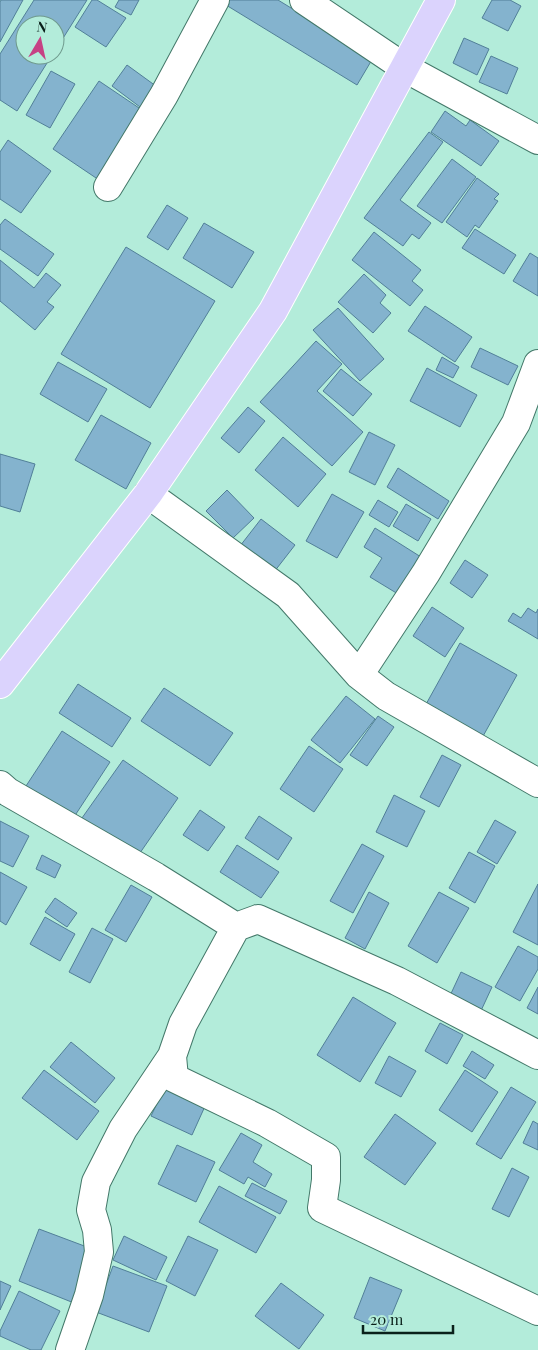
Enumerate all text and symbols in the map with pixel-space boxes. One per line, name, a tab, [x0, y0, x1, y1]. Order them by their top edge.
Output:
north arrow	[15, 15, 65, 65]
text: N	[36, 16, 49, 37]
scale bar	[363, 1302, 453, 1334]
text: 20 m	[370, 1309, 404, 1329]

